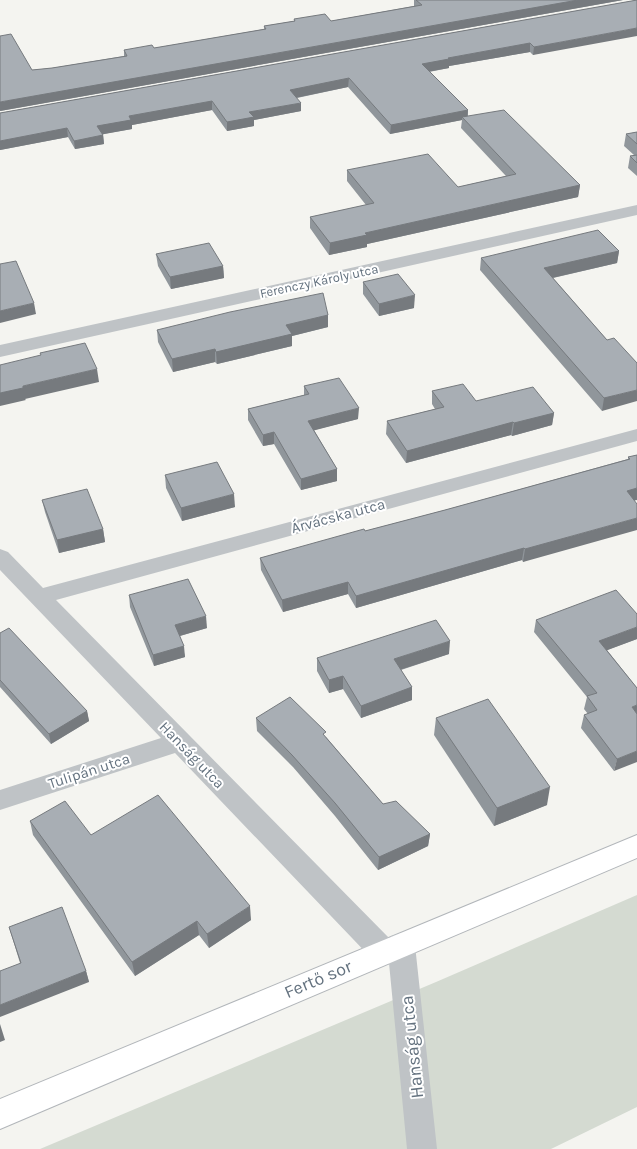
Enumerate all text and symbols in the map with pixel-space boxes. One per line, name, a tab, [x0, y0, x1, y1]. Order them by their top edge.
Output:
street label: Ferenczy Károly utca	[258, 261, 380, 301]
street label: Árvácska utca	[289, 495, 387, 537]
street label: Hanság utca	[156, 718, 228, 792]
street label: Tulipán utca	[46, 749, 132, 793]
street label: Fertő sor	[281, 955, 356, 1003]
street label: Hanság utca	[396, 994, 428, 1100]

